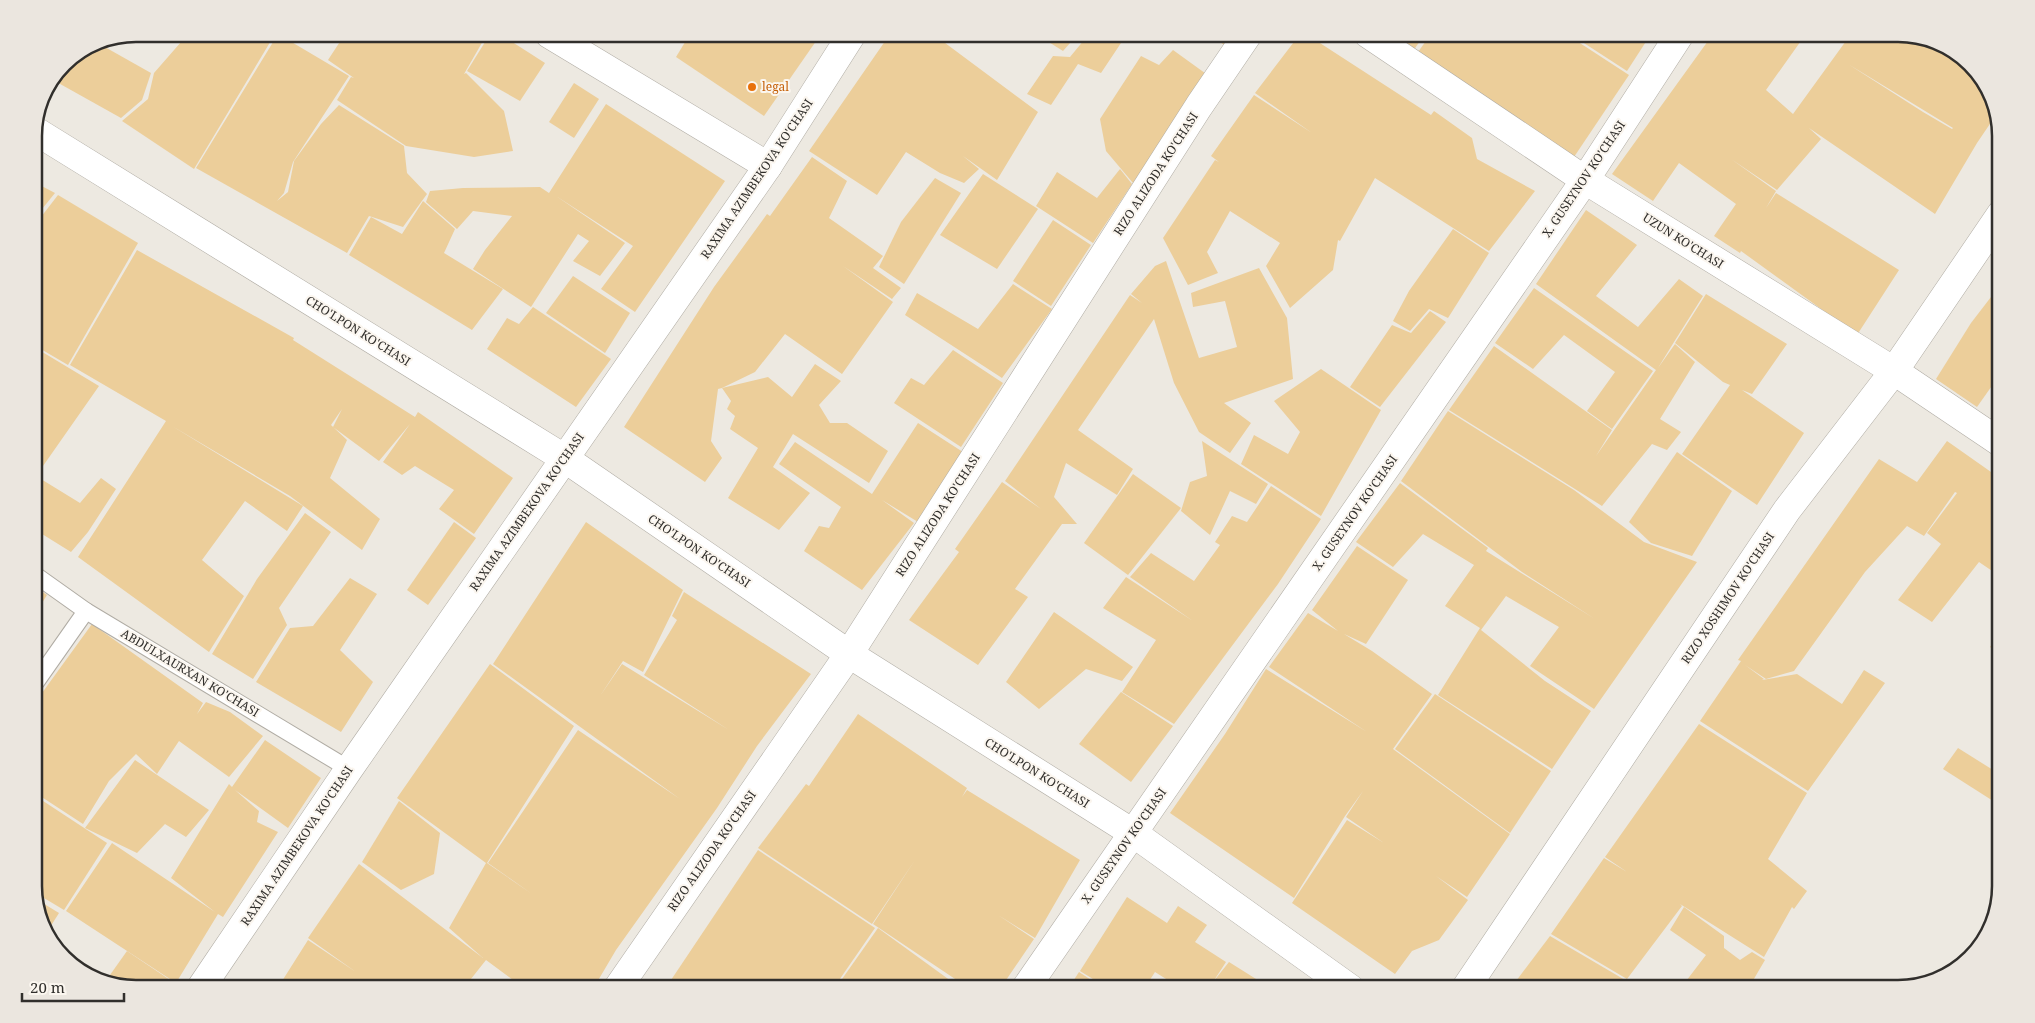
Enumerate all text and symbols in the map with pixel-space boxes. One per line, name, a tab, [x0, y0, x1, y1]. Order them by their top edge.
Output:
place label: legal	[762, 78, 789, 95]
marker: legal	[746, 81, 758, 93]
street label: RAXIMA AZIMBEKOVA KO'CHASI	[697, 95, 817, 262]
street label: RIZO ALIZODA KO'CHASI	[1109, 109, 1202, 239]
street label: X. GUSEYNOV KO'CHASI	[1538, 117, 1629, 240]
street label: UZUN KO'CHASI	[1640, 209, 1727, 272]
street label: CHO'LPON KO'CHASI	[303, 291, 414, 370]
street label: RAXIMA AZIMBEKOVA KO'CHASI	[465, 429, 588, 594]
street label: RIZO ALIZODA KO'CHASI	[891, 450, 984, 580]
street label: X. GUSEYNOV KO'CHASI	[1308, 452, 1401, 574]
street label: CHO'LPON KO'CHASI	[645, 510, 754, 591]
street label: RIZO XOSHIMOV KO'CHASI	[1677, 528, 1778, 667]
street label: ABDULXAURXAN KO'CHASI	[118, 625, 263, 721]
street label: CHO'LPON KO'CHASI	[982, 733, 1093, 812]
street label: RAXIMA AZIMBEKOVA KO'CHASI	[237, 762, 357, 929]
street label: X. GUSEYNOV KO'CHASI	[1077, 785, 1170, 907]
street label: RIZO ALIZODA KO'CHASI	[663, 787, 760, 914]
scale bar	[22, 970, 125, 1002]
text: 20 m	[30, 977, 65, 997]

